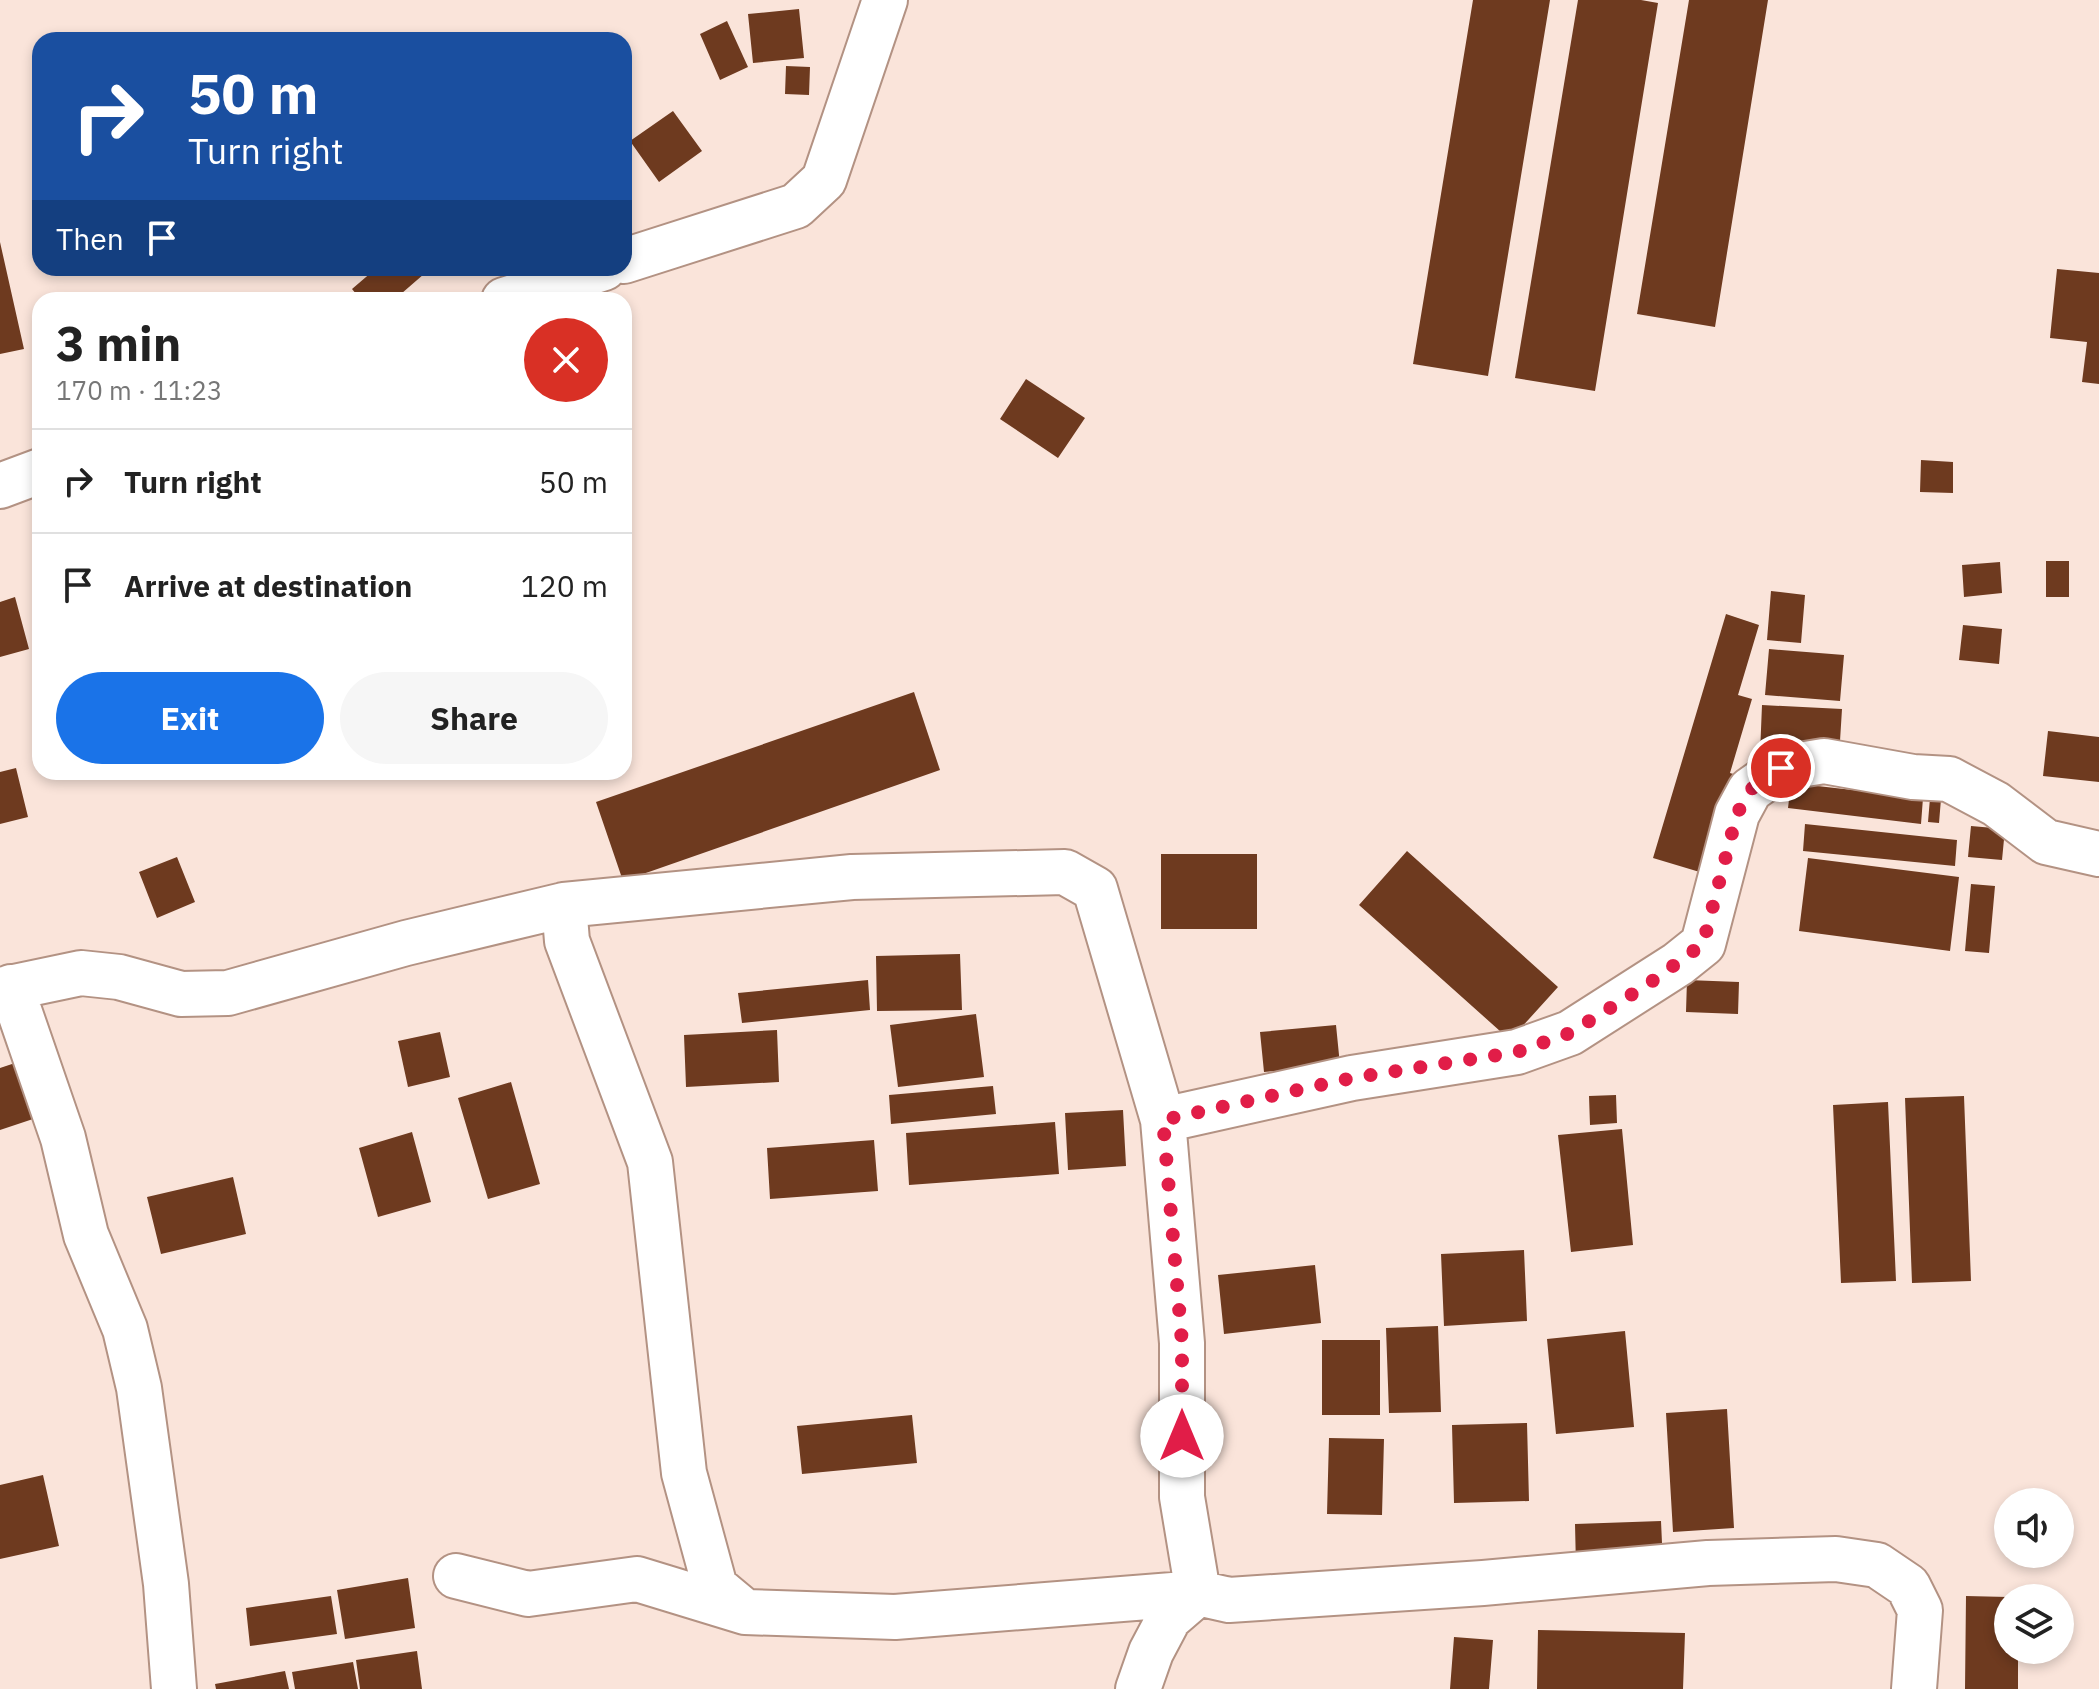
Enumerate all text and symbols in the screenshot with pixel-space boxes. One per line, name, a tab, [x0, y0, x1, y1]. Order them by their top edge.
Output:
text: 50 m	[188, 57, 318, 129]
icon: right	[56, 64, 160, 168]
text: Turn right	[188, 127, 344, 174]
icon: arrive	[140, 216, 184, 260]
text: Then	[56, 219, 124, 258]
text: 3 min	[56, 312, 181, 374]
button: close	[524, 318, 608, 402]
text: 170 m · 11:23	[56, 373, 222, 407]
icon: right	[56, 459, 100, 503]
text: Turn right	[124, 462, 262, 501]
text: 50 m	[539, 462, 608, 501]
icon: arrive	[56, 563, 100, 607]
text: Arrive at destination	[124, 566, 412, 605]
text: 120 m	[521, 566, 608, 605]
button: Exit	[56, 672, 324, 764]
button: Share	[340, 672, 608, 764]
pin	[1747, 734, 1815, 802]
icon: arrive	[1759, 746, 1803, 790]
position arrow	[1140, 1394, 1224, 1478]
map controls	[1994, 1488, 2074, 1664]
button: sound	[1994, 1488, 2074, 1568]
button: layers	[1994, 1584, 2074, 1664]

